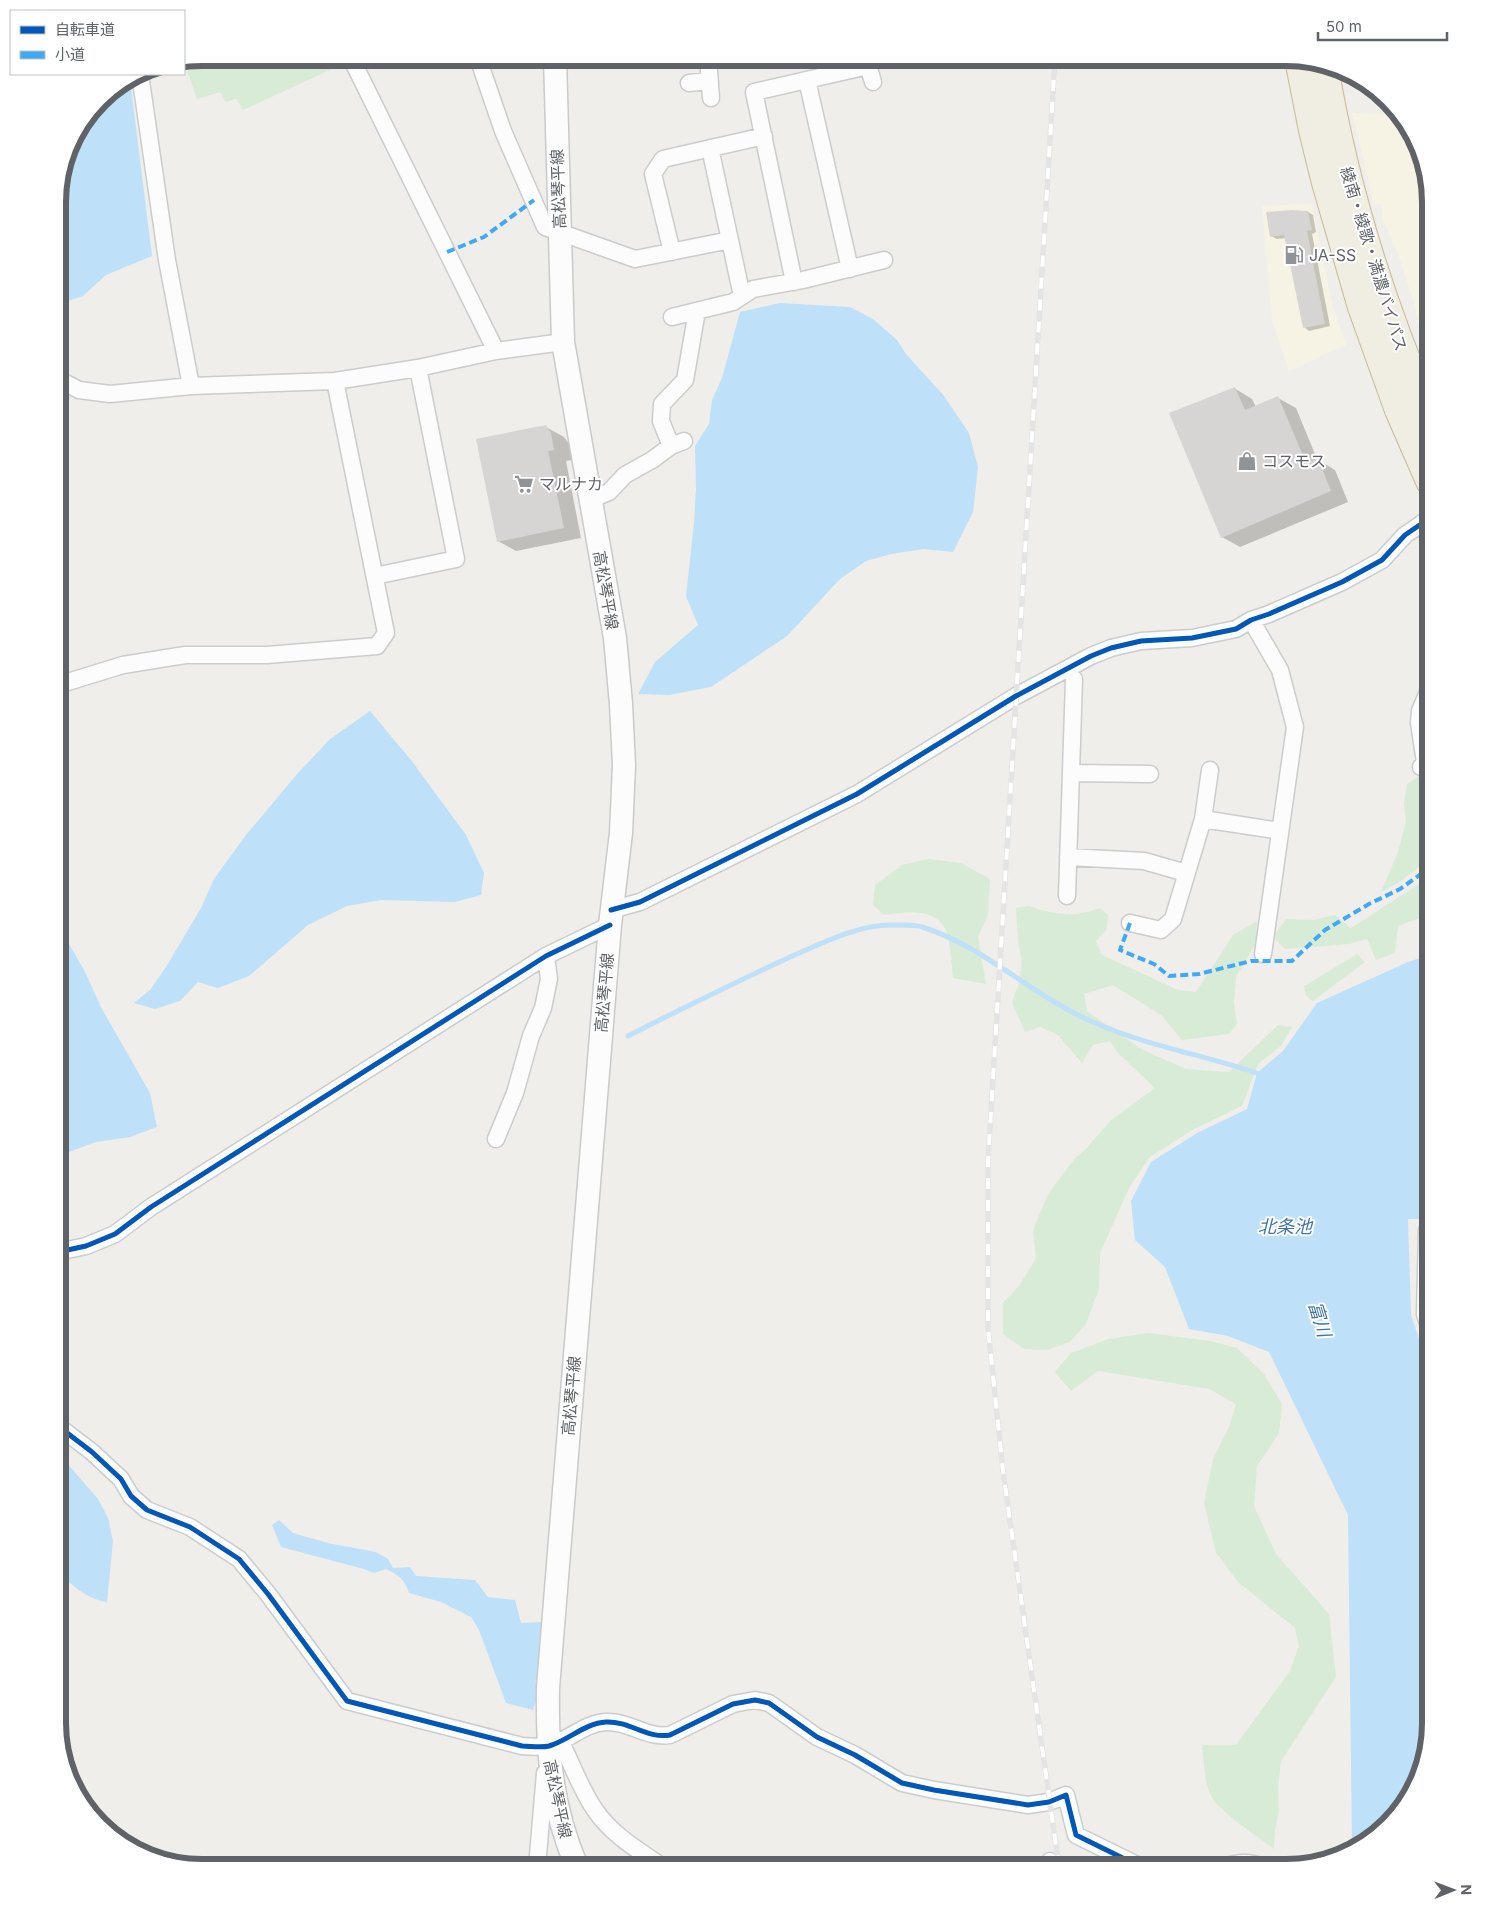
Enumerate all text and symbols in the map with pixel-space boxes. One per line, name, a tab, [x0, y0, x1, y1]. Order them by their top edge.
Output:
legend	[10, 10, 185, 75]
scale bar	[1318, 10, 1447, 42]
text: 50 m	[1326, 17, 1362, 36]
text: 自転車道	[55, 20, 115, 39]
text: 小道	[55, 45, 85, 64]
street label: 高松琴平線	[547, 149, 569, 229]
street label: 綾南・綾歌・満濃バイパス	[1336, 164, 1412, 354]
fuel station icon: JA-SS	[1283, 244, 1305, 266]
place label: JA-SS	[1309, 245, 1356, 265]
shop icon: コスモス	[1236, 450, 1258, 472]
place label: コスモス	[1262, 451, 1326, 471]
supermarket icon: マルナカ	[513, 473, 535, 495]
place label: マルナカ	[539, 474, 603, 494]
street label: 高松琴平線	[589, 549, 623, 631]
street label: 高松琴平線	[591, 952, 617, 1034]
water label: 北条池	[1258, 1216, 1314, 1237]
water label: 富川	[1305, 1299, 1336, 1341]
street label: 高松琴平線	[558, 1355, 584, 1437]
street label: 高松琴平線	[540, 1758, 576, 1840]
north arrow	[1428, 1865, 1478, 1915]
text: N	[1458, 1884, 1475, 1895]

